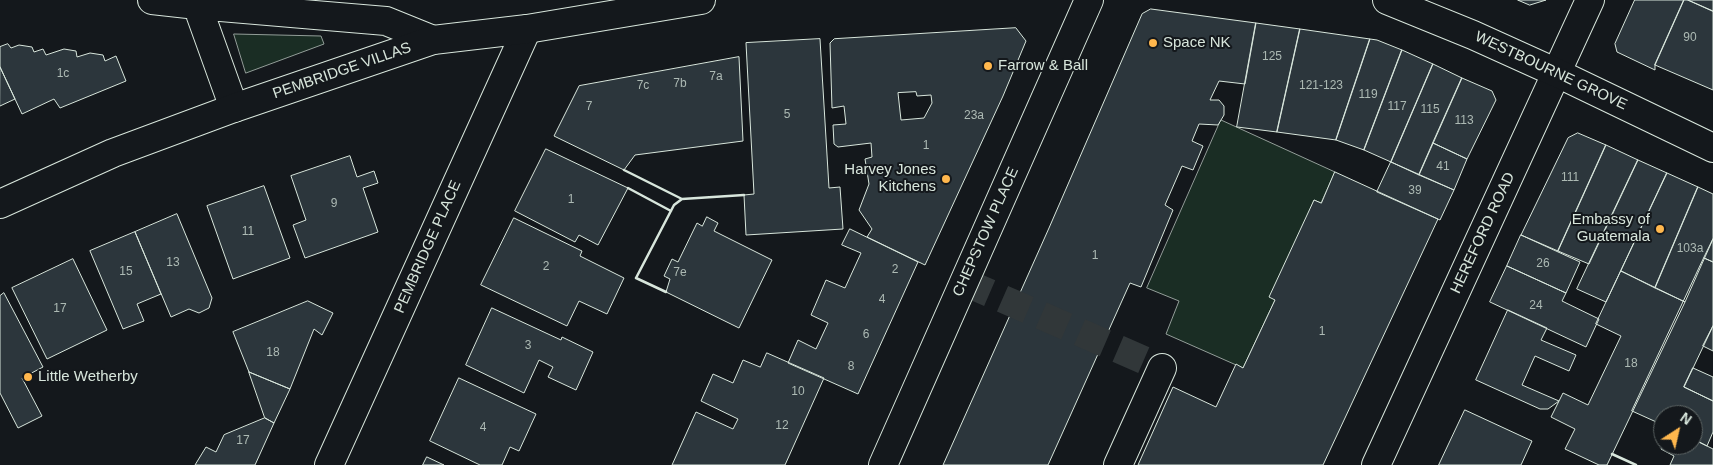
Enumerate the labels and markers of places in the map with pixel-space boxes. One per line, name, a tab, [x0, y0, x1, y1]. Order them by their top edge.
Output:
place label: Space NK	[1163, 34, 1231, 52]
marker: Space NK	[1147, 37, 1159, 49]
place label: Farrow & Ball	[998, 57, 1088, 75]
marker: Farrow & Ball	[982, 60, 994, 72]
place label: Harvey Jones Kitchens	[844, 161, 936, 196]
marker: Harvey Jones Kitchens	[940, 173, 952, 185]
place label: Embassy of Guatemala	[1572, 211, 1650, 246]
marker: Embassy of Guatemala	[1654, 223, 1666, 235]
place label: Little Wetherby	[38, 368, 138, 386]
marker: Little Wetherby	[22, 371, 34, 383]

